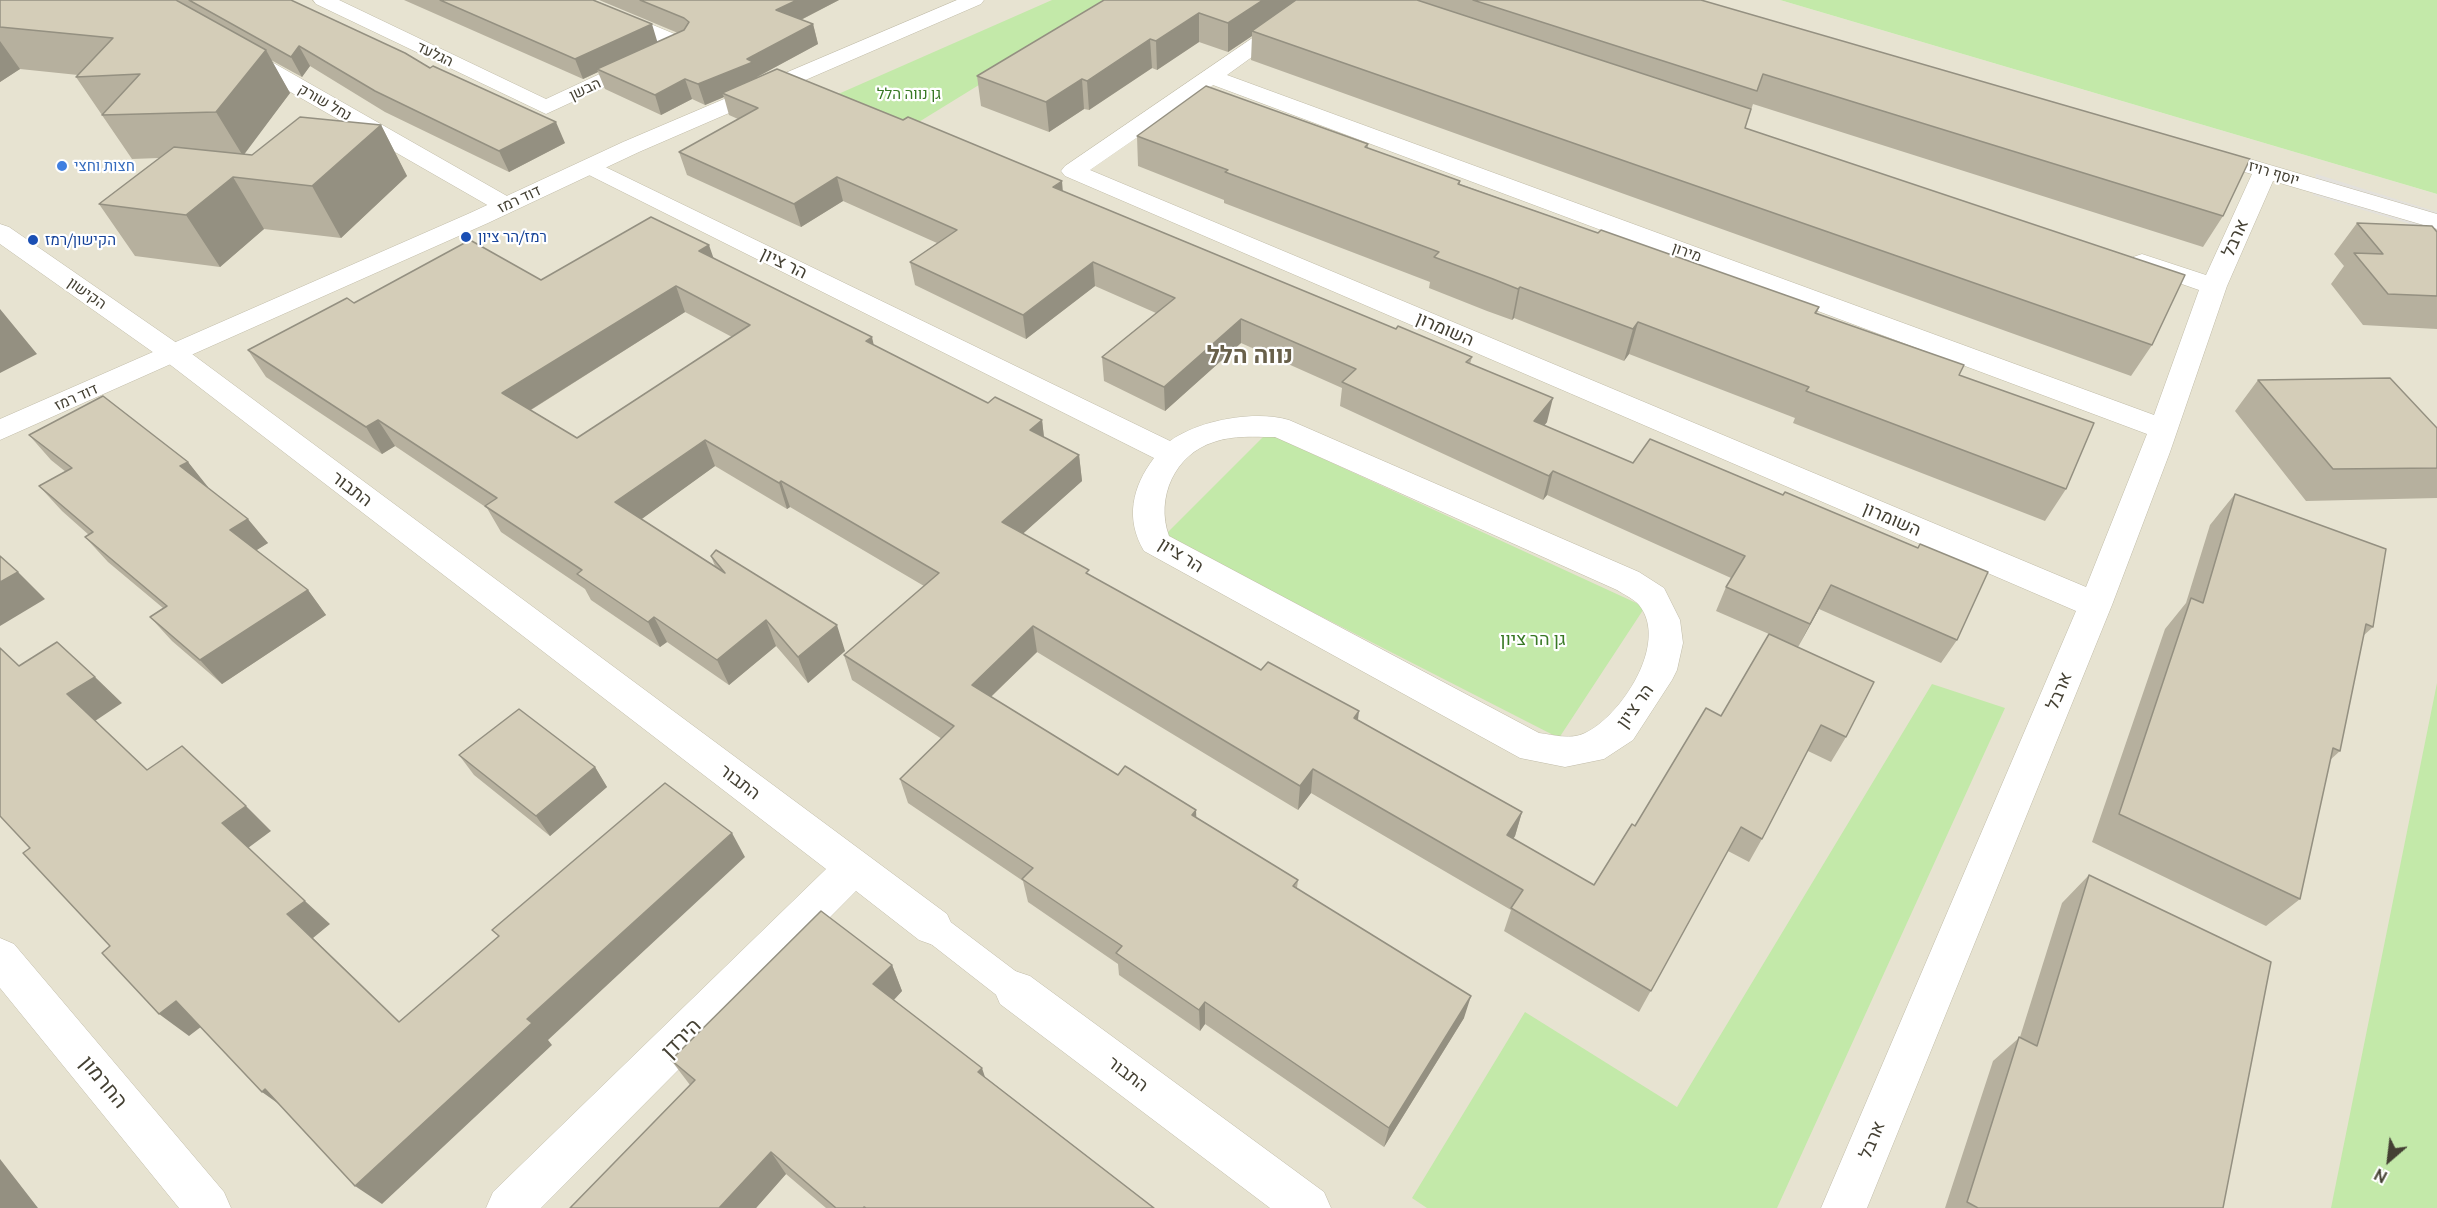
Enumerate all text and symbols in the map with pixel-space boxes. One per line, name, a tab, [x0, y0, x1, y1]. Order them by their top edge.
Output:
street label: הגלעד	[414, 37, 456, 71]
street label: הבשן	[566, 74, 604, 104]
street label: נחל שורק	[295, 80, 355, 124]
park label: גן נווה הלל	[877, 85, 941, 103]
place label: חצות וחצי	[74, 157, 135, 175]
street label: יוסף רויז	[2246, 157, 2302, 189]
marker: חצות וחצי	[55, 159, 69, 173]
street label: דוד רמז	[495, 181, 543, 217]
street label: ארבל	[2217, 216, 2253, 260]
place label: רמז/הר ציון	[478, 228, 547, 246]
marker: רמז/הר ציון	[459, 230, 473, 244]
place label: הקישון/רמז	[45, 231, 116, 249]
marker: הקישון/רמז	[26, 233, 40, 247]
street label: מירון	[1670, 238, 1704, 266]
street label: הר ציון	[757, 242, 811, 284]
street label: הקישון	[64, 273, 110, 313]
street label: השומרון	[1413, 307, 1477, 351]
district label: נווה הלל	[1207, 341, 1293, 369]
street label: דוד רמז	[51, 379, 101, 415]
street label: התבור	[327, 467, 377, 511]
street label: השומרון	[1860, 497, 1924, 541]
street label: הר ציון	[1154, 533, 1208, 577]
park label: גן הר ציון	[1500, 628, 1566, 650]
street label: ארבל	[2041, 669, 2077, 713]
street label: הר ציון	[1612, 680, 1658, 732]
street label: התבור	[715, 760, 765, 804]
street label: הירדן	[656, 1013, 706, 1063]
street label: החרמון	[75, 1051, 133, 1113]
street label: התבור	[1103, 1052, 1153, 1096]
street label: ארבל	[1854, 1118, 1890, 1162]
north arrow	[2359, 1130, 2419, 1190]
text: N	[2371, 1165, 2390, 1187]

